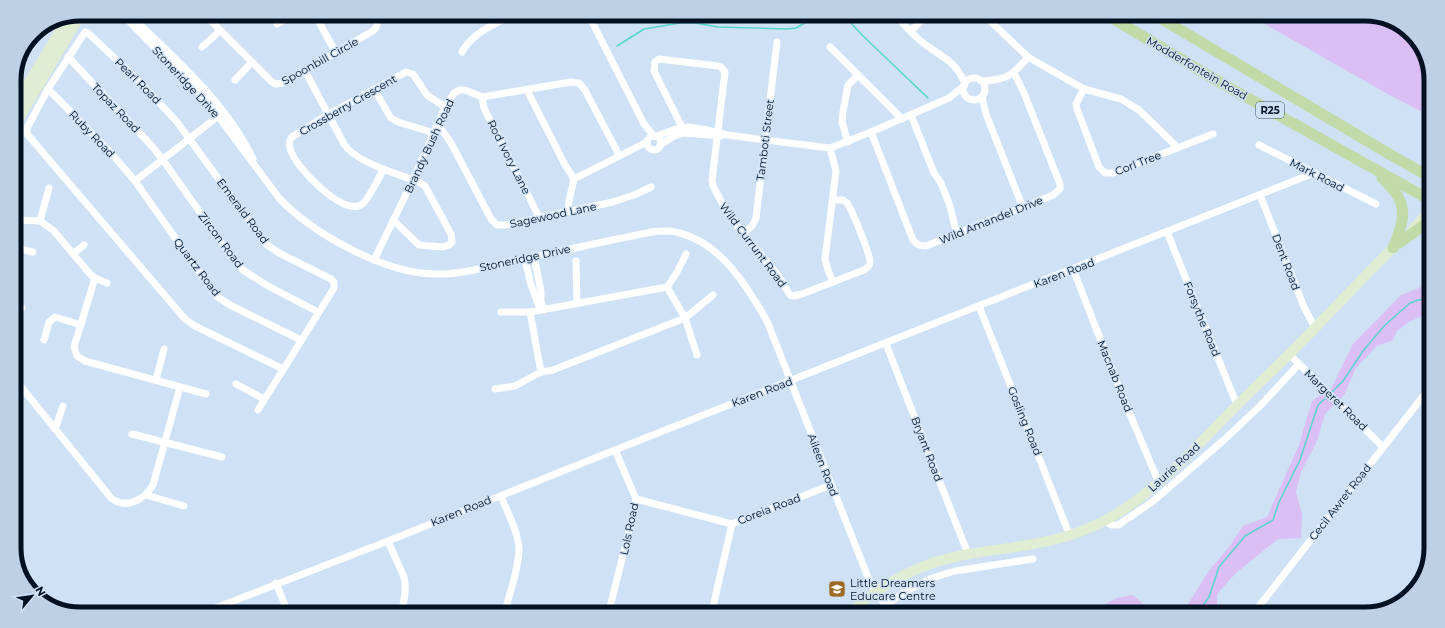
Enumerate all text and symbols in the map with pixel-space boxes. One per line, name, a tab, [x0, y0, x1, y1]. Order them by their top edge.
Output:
street label: Modderfontein Road	[1144, 33, 1250, 103]
street label: Spoonbill Circle	[279, 34, 361, 88]
street label: Stoneridge Drive	[149, 43, 223, 121]
street label: Pearl Road	[112, 55, 164, 107]
street label: Crossberry Crescent	[297, 71, 400, 139]
street label: Topaz Road	[89, 80, 143, 136]
street label: Brandy Bush Road	[401, 97, 457, 195]
street label: Tamboti Street	[753, 98, 777, 182]
road number: R25	[1256, 102, 1284, 118]
street label: Ruby Road	[66, 107, 118, 161]
street label: Rod Ivory Lane	[484, 118, 534, 197]
street label: Corl Tree	[1113, 148, 1163, 178]
street label: Mark Road	[1287, 155, 1347, 195]
street label: Emerald Road	[214, 176, 272, 246]
street label: Wild Amandel Drive	[937, 193, 1045, 247]
street label: Sagewood Lane	[508, 199, 598, 231]
street label: Wild Currunt Road	[716, 200, 790, 290]
street label: Zircon Road	[195, 209, 247, 271]
street label: Dent Road	[1269, 232, 1303, 292]
street label: Quartz Road	[171, 235, 223, 299]
street label: Stoneridge Drive	[478, 241, 572, 274]
street label: Karen Road	[1032, 255, 1096, 291]
street label: Forsythe Road	[1181, 279, 1223, 359]
street label: Macnab Road	[1094, 338, 1136, 414]
street label: Margeret Road	[1301, 366, 1371, 434]
street label: Karen Road	[730, 374, 794, 410]
street label: Gosling Road	[1005, 384, 1045, 458]
street label: Bryant Road	[908, 415, 946, 483]
street label: Aileen Road	[805, 432, 841, 498]
street label: Laurie Road	[1145, 439, 1203, 495]
street label: Cecil Awret Road	[1306, 461, 1374, 543]
street label: Coreia Road	[735, 491, 803, 527]
street label: Karen Road	[429, 492, 493, 530]
street label: Lols Road	[617, 501, 641, 557]
north arrow	[12, 576, 52, 616]
place label: Little Dreamers Educare Centre	[850, 576, 936, 603]
school or university icon: Little Dreamers Educare Centre	[827, 579, 847, 599]
text: N	[32, 584, 49, 598]

